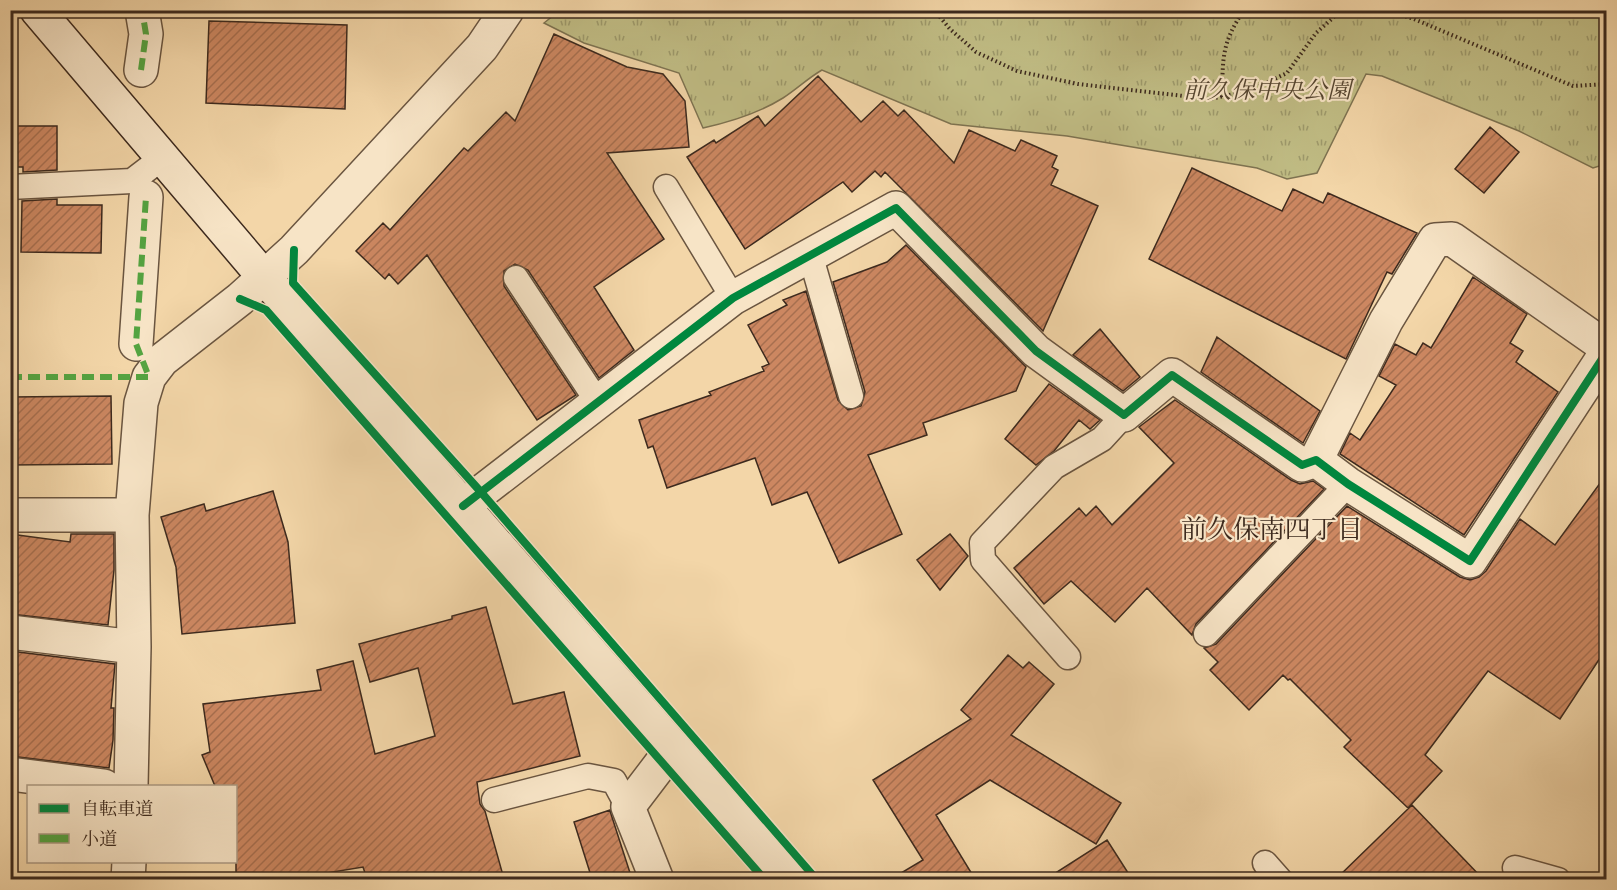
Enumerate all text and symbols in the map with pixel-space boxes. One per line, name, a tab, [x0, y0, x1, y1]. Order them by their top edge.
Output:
park label: 前久保中央公園	[1183, 74, 1355, 105]
district label: 前久保南四丁目	[1181, 512, 1363, 546]
legend	[27, 785, 237, 863]
text: 自転車道	[81, 797, 153, 820]
text: 小道	[81, 827, 117, 850]

